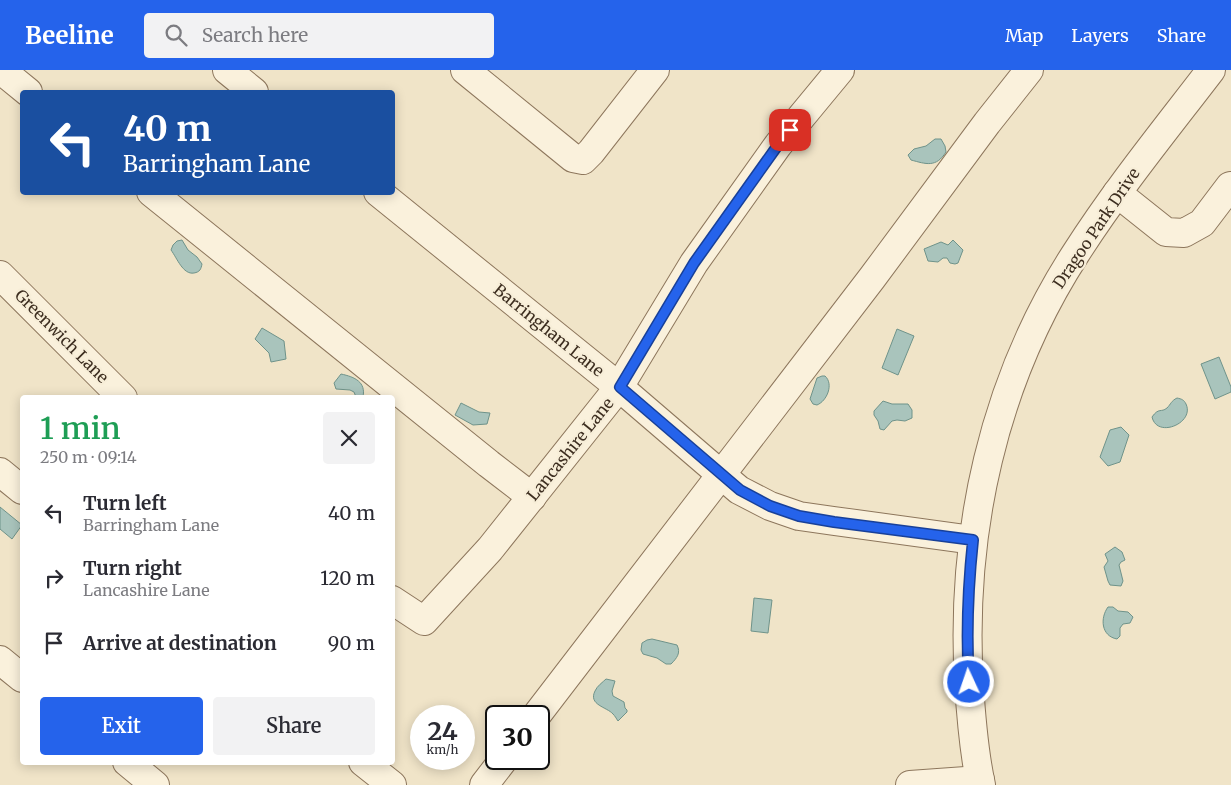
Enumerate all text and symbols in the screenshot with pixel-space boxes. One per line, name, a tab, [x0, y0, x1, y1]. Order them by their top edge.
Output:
search box	[144, 13, 494, 58]
text: Beeline	[25, 20, 114, 51]
icon: search	[162, 21, 190, 49]
text: Search here	[202, 23, 308, 47]
text: Map	[1005, 24, 1043, 47]
text: Layers	[1071, 24, 1129, 47]
text: Share	[1157, 24, 1206, 47]
text: 40 m	[123, 107, 211, 151]
pin	[769, 109, 811, 151]
icon: left	[40, 110, 105, 175]
icon: arrive	[776, 116, 804, 144]
text: Barringham Lane	[123, 150, 310, 178]
street label: Dragoo Park Drive	[1048, 164, 1144, 292]
street label: Barringham Lane	[490, 279, 608, 381]
street label: Greenwich Lane	[11, 285, 113, 387]
street label: Lancashire Lane	[522, 394, 618, 504]
text: 1 min	[40, 409, 121, 447]
button: close	[323, 412, 375, 464]
text: 250 m · 09:14	[40, 447, 137, 467]
text: Turn left	[83, 491, 167, 515]
icon: left	[40, 499, 68, 527]
text: 40 m	[328, 501, 375, 525]
text: Barringham Lane	[83, 515, 219, 535]
text: Turn right	[83, 556, 182, 580]
icon: right	[40, 564, 68, 592]
text: 120 m	[320, 566, 375, 590]
text: Lancashire Lane	[83, 580, 210, 600]
icon: arrive	[40, 629, 68, 657]
text: Arrive at destination	[83, 631, 277, 655]
text: 90 m	[328, 631, 375, 655]
position arrow	[942, 655, 994, 707]
button: Exit	[40, 697, 203, 755]
button: Share	[213, 697, 375, 755]
speed limit sign: 30	[485, 705, 550, 770]
text: 24	[427, 715, 458, 747]
text: km/h	[427, 742, 458, 757]

